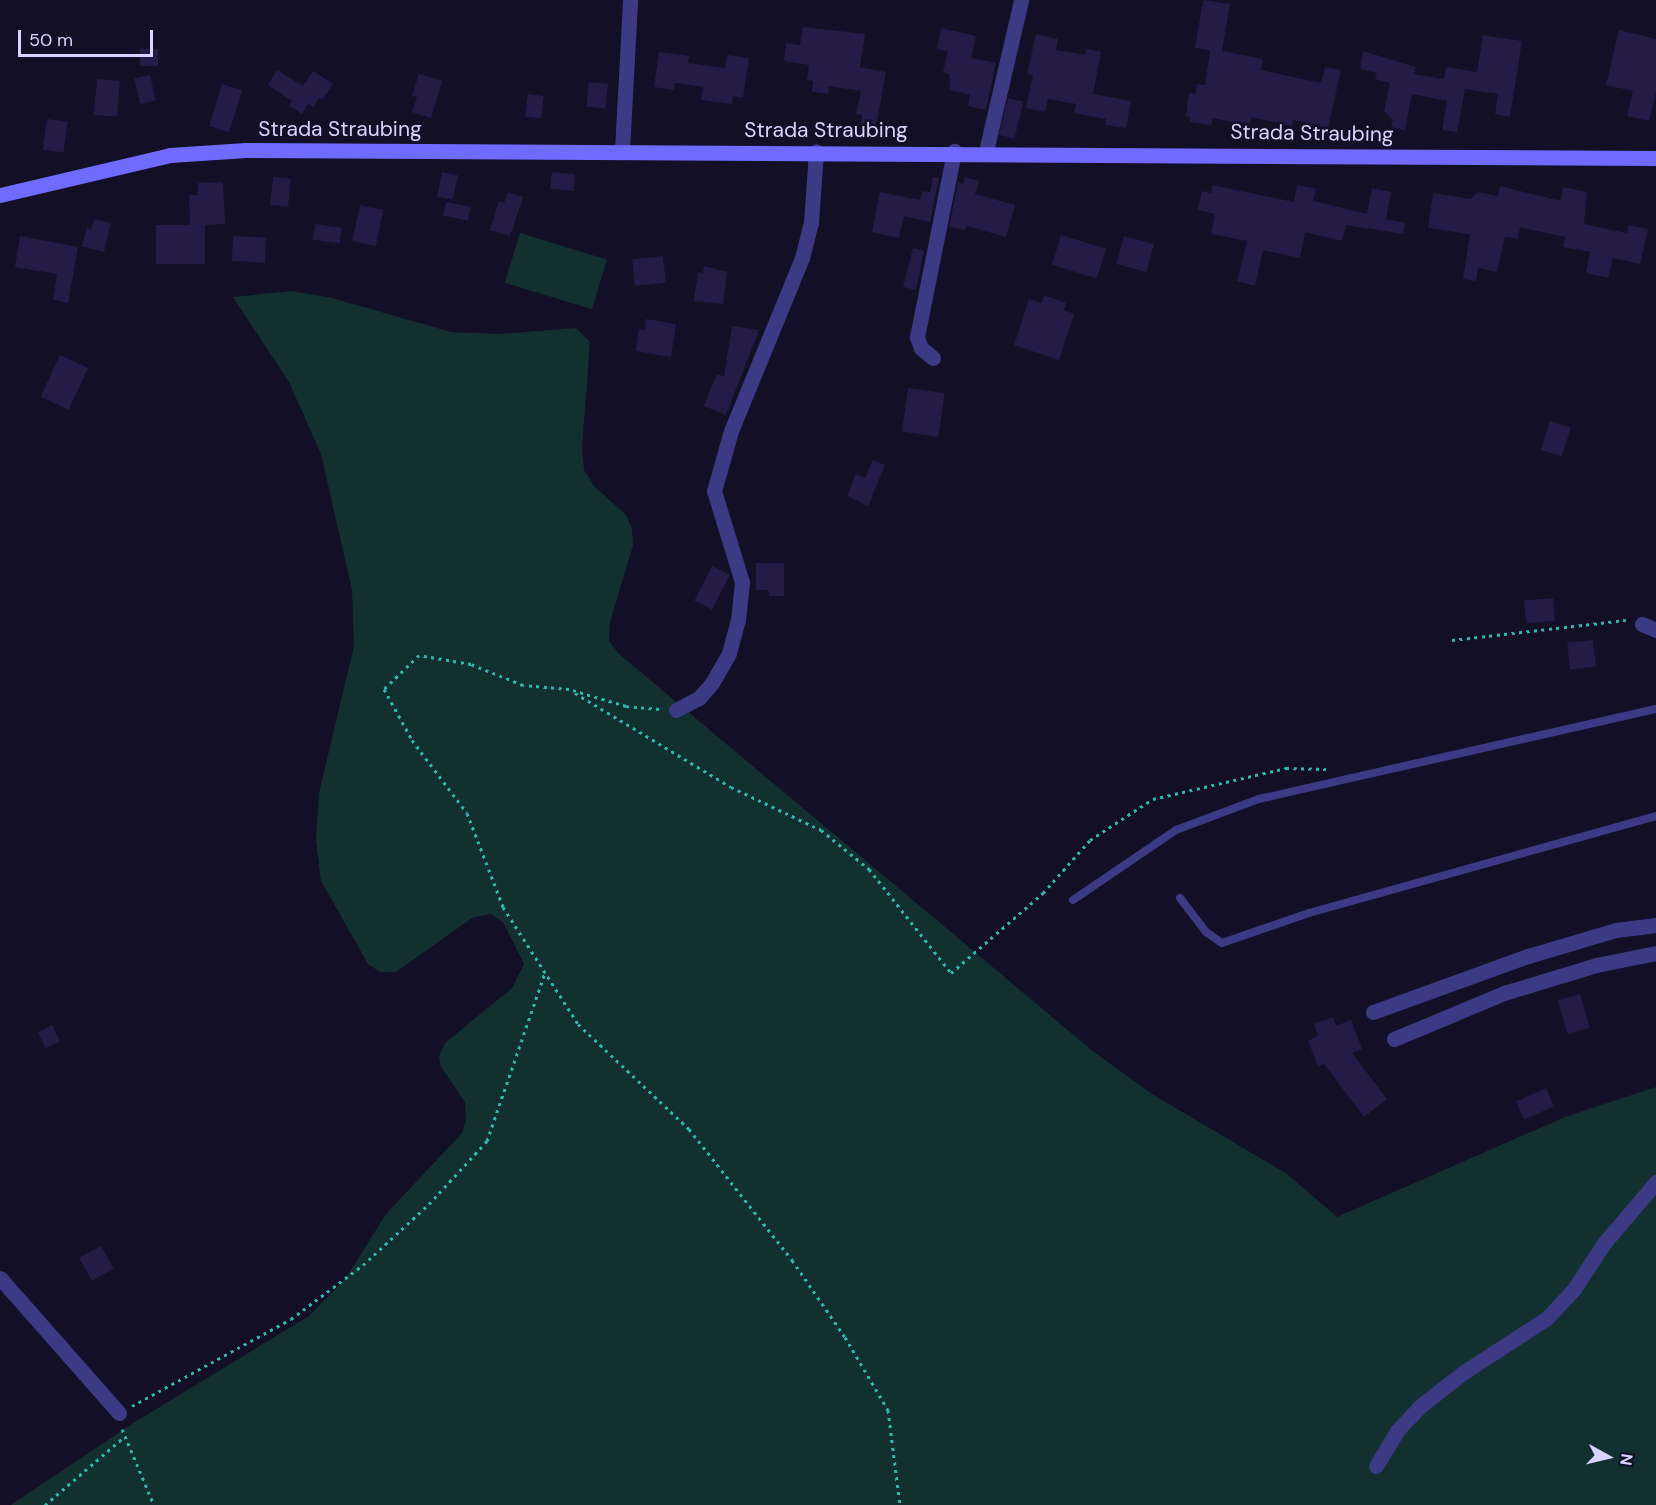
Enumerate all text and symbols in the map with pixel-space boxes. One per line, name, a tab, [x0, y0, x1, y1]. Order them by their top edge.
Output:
scale bar	[21, 18, 156, 56]
text: 50 m	[29, 28, 73, 52]
street label: Strada Straubing	[258, 116, 422, 142]
street label: Strada Straubing	[744, 117, 908, 143]
street label: Strada Straubing	[1230, 119, 1394, 147]
north arrow	[1578, 1427, 1638, 1487]
text: N	[1615, 1452, 1638, 1467]

